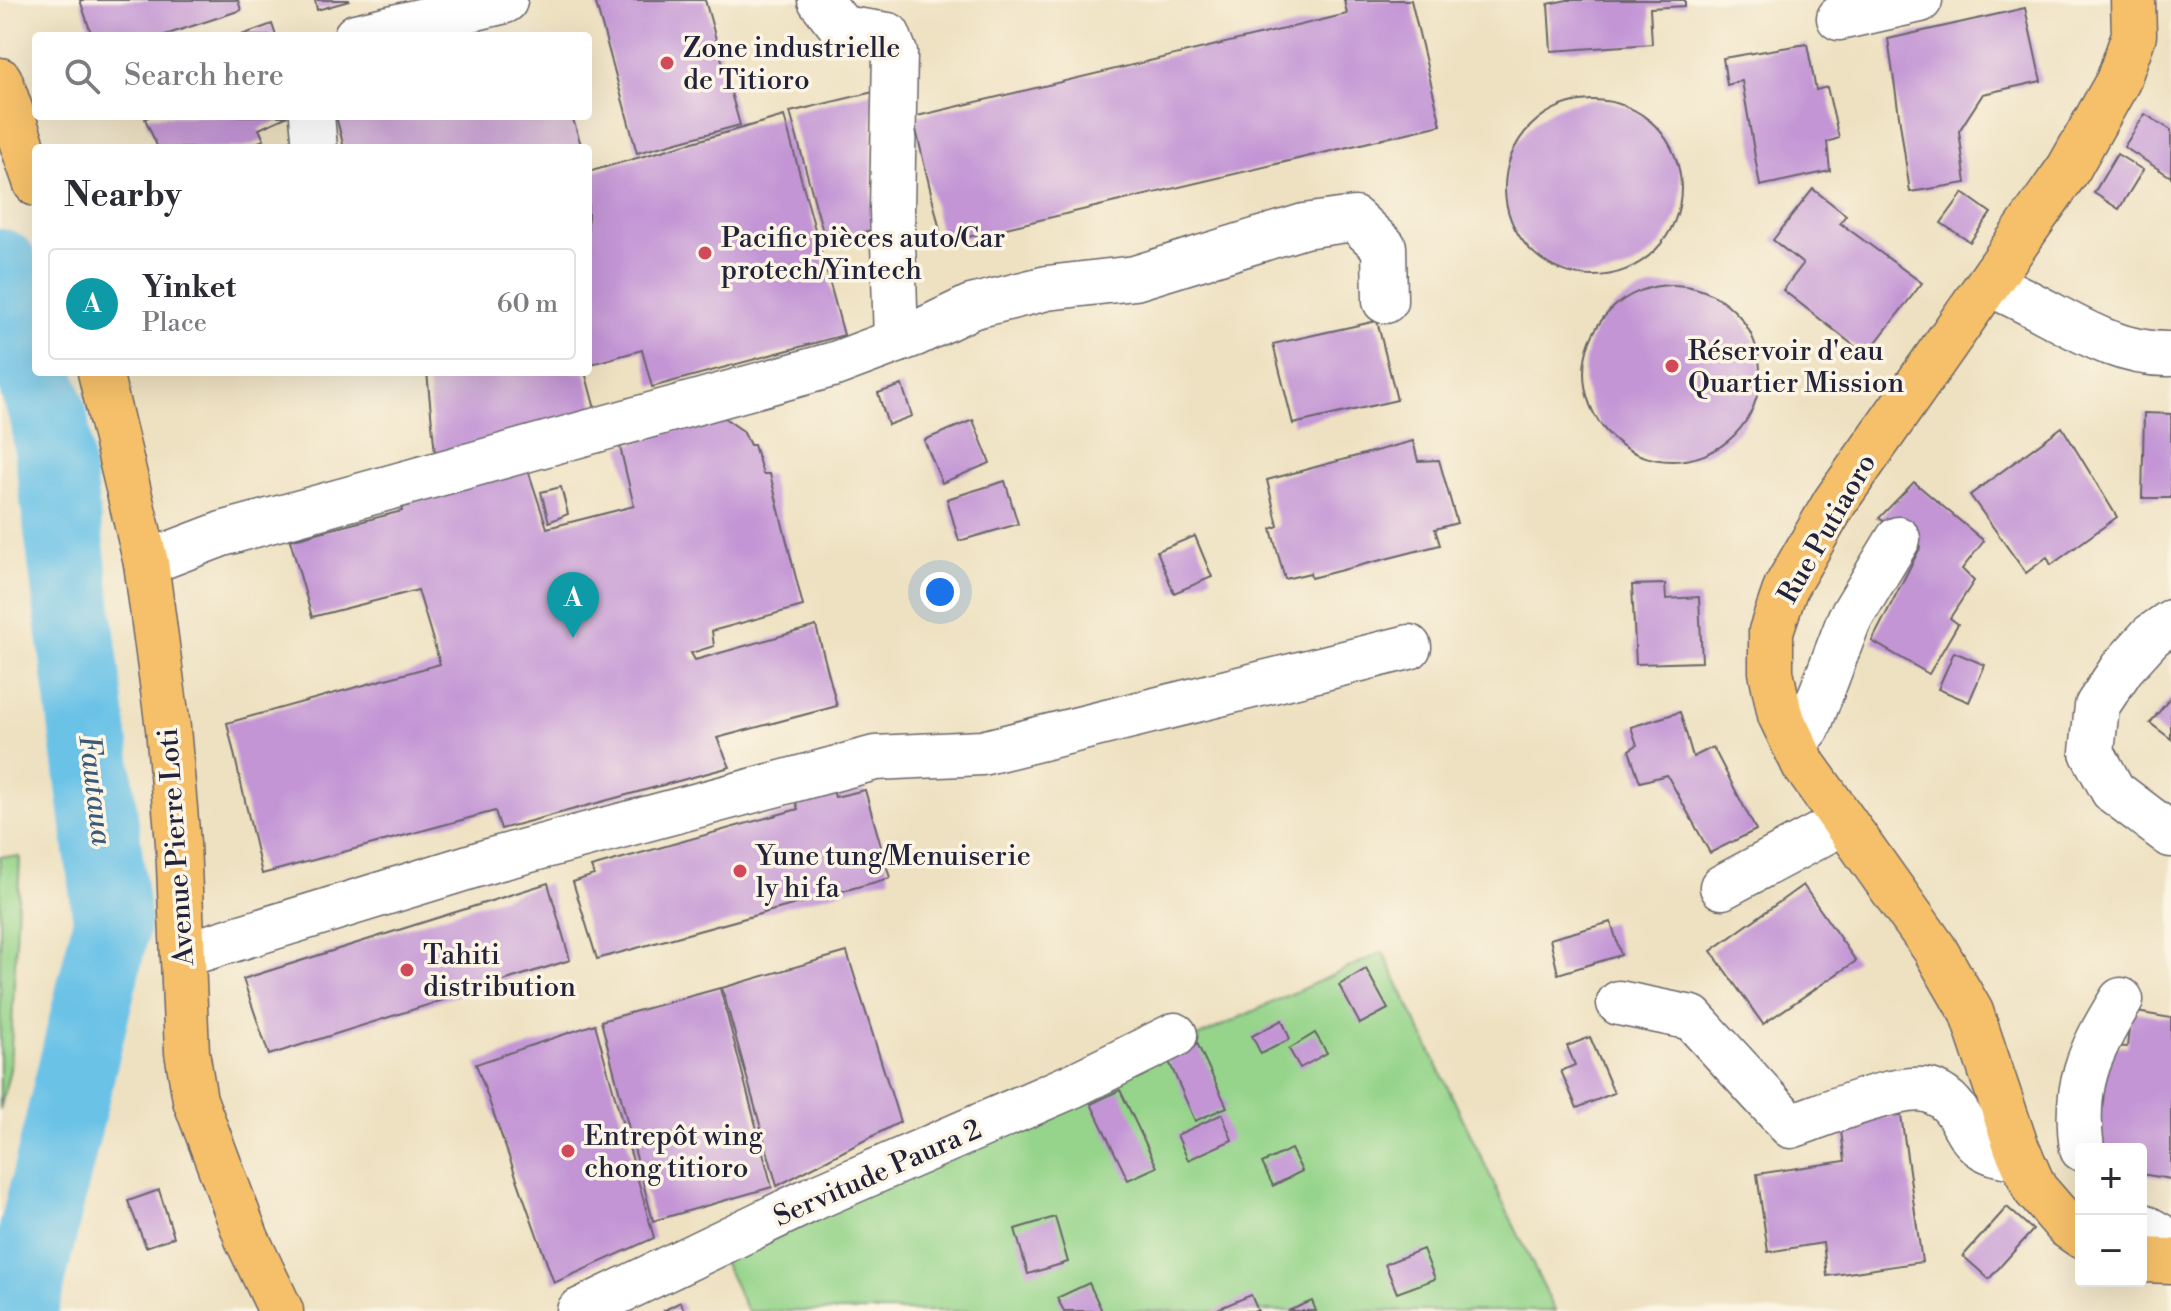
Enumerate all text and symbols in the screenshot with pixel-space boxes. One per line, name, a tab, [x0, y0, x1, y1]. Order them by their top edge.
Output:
place label: Zone industrielle de Titioro	[683, 31, 901, 98]
search box	[32, 32, 592, 120]
icon: search	[60, 54, 104, 98]
marker: Zone industrielle de Titioro	[658, 54, 676, 72]
text: Search here	[124, 57, 284, 95]
text: Nearby	[64, 175, 182, 217]
place label: Pacific pièces auto/Car protech/Yintech	[721, 221, 1005, 288]
marker: Pacific pièces auto/Car protech/Yintech	[696, 244, 714, 262]
text: Yinket	[142, 269, 236, 307]
text: A	[83, 288, 101, 320]
text: 60 m	[497, 288, 558, 320]
text: Place	[142, 307, 207, 339]
place label: Réservoir d'eau Quartier Mission	[1688, 334, 1905, 401]
marker: Réservoir d'eau Quartier Mission	[1663, 357, 1681, 375]
street label: Rue Putiaoro	[1770, 448, 1884, 610]
pin: A	[547, 572, 599, 638]
your location	[920, 572, 960, 612]
street label: Avenue Pierre Loti	[151, 727, 202, 968]
water label: Fautaua	[69, 733, 121, 848]
place label: Yune tung/Menuiserie ly hi fa	[754, 839, 1031, 906]
marker: Yune tung/Menuiserie ly hi fa	[731, 862, 749, 880]
place label: Tahiti distribution	[423, 938, 576, 1005]
marker: Tahiti distribution	[398, 961, 416, 979]
street label: Servitude Paura 2	[768, 1112, 987, 1235]
place label: Entrepôt wing chong titioro	[584, 1119, 763, 1186]
marker: Entrepôt wing chong titioro	[559, 1142, 577, 1160]
map controls	[2075, 1143, 2147, 1287]
button: +	[2075, 1143, 2147, 1215]
button: −	[2075, 1215, 2147, 1287]

